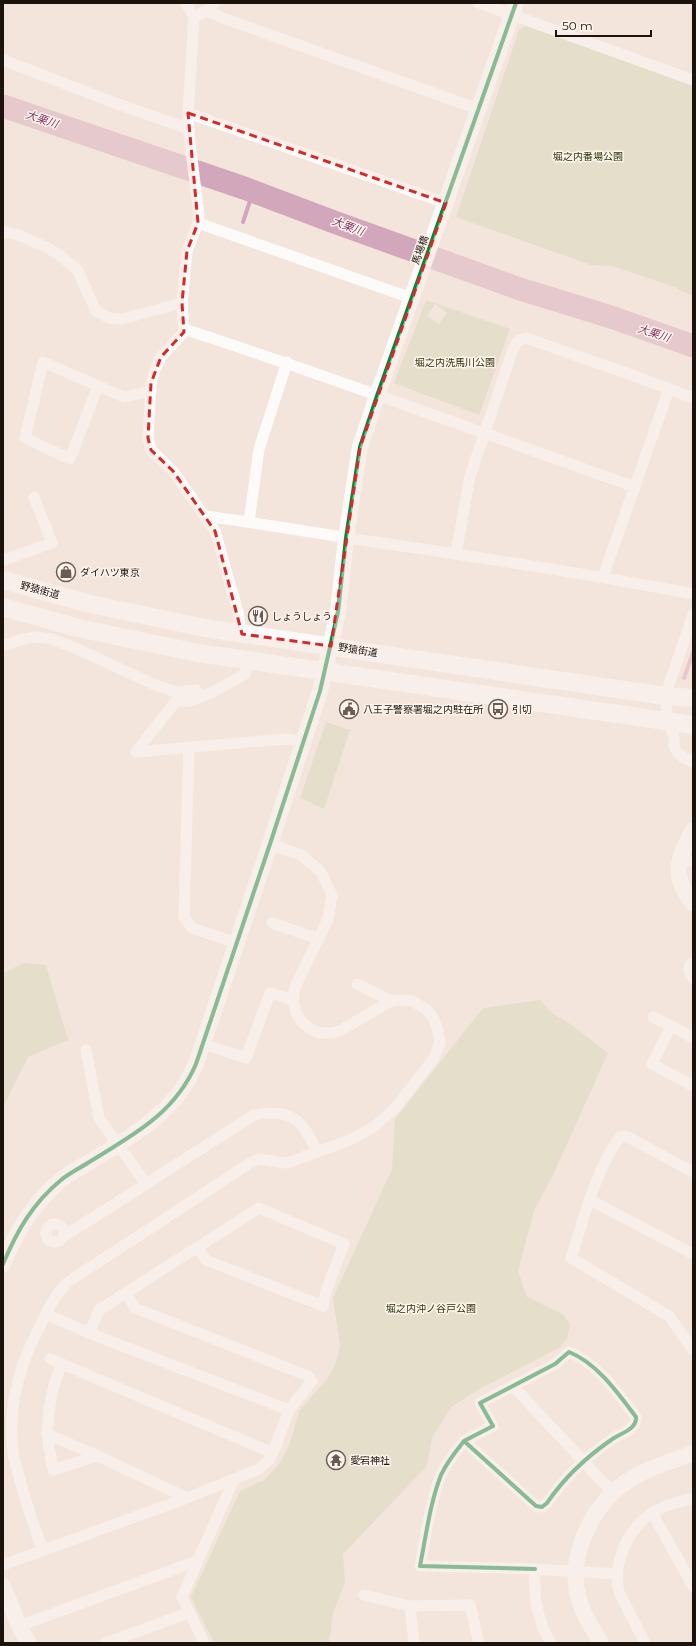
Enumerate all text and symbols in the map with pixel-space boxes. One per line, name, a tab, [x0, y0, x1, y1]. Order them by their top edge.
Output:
scale bar	[556, 12, 651, 38]
text: 50 m	[562, 18, 593, 33]
water label: 大栗川	[24, 107, 61, 131]
park label: 堀之内番場公園	[553, 150, 623, 163]
water label: 大栗川	[330, 214, 367, 239]
street label: 馬場橋	[409, 234, 431, 266]
water label: 大栗川	[636, 321, 673, 345]
park label: 堀之内洗馬川公園	[415, 356, 495, 369]
shop icon: ダイハツ東京	[55, 561, 77, 583]
place label: ダイハツ東京	[80, 566, 140, 579]
street label: 野猿街道	[19, 579, 61, 601]
restaurant icon: しょうしょう	[247, 605, 269, 627]
place label: しょうしょう	[272, 610, 332, 623]
street label: 野猿街道	[337, 640, 379, 660]
public building icon: 八王子警察署堀之内駐在所	[338, 698, 360, 720]
bus stop icon: 引切	[487, 698, 509, 720]
place label: 八王子警察署堀之内駐在所	[363, 703, 483, 716]
place label: 引切	[512, 703, 532, 716]
park label: 堀之内沖ノ谷戸公園	[386, 1302, 476, 1315]
temple icon: 愛宕神社	[325, 1449, 347, 1471]
place label: 愛宕神社	[350, 1454, 390, 1467]

